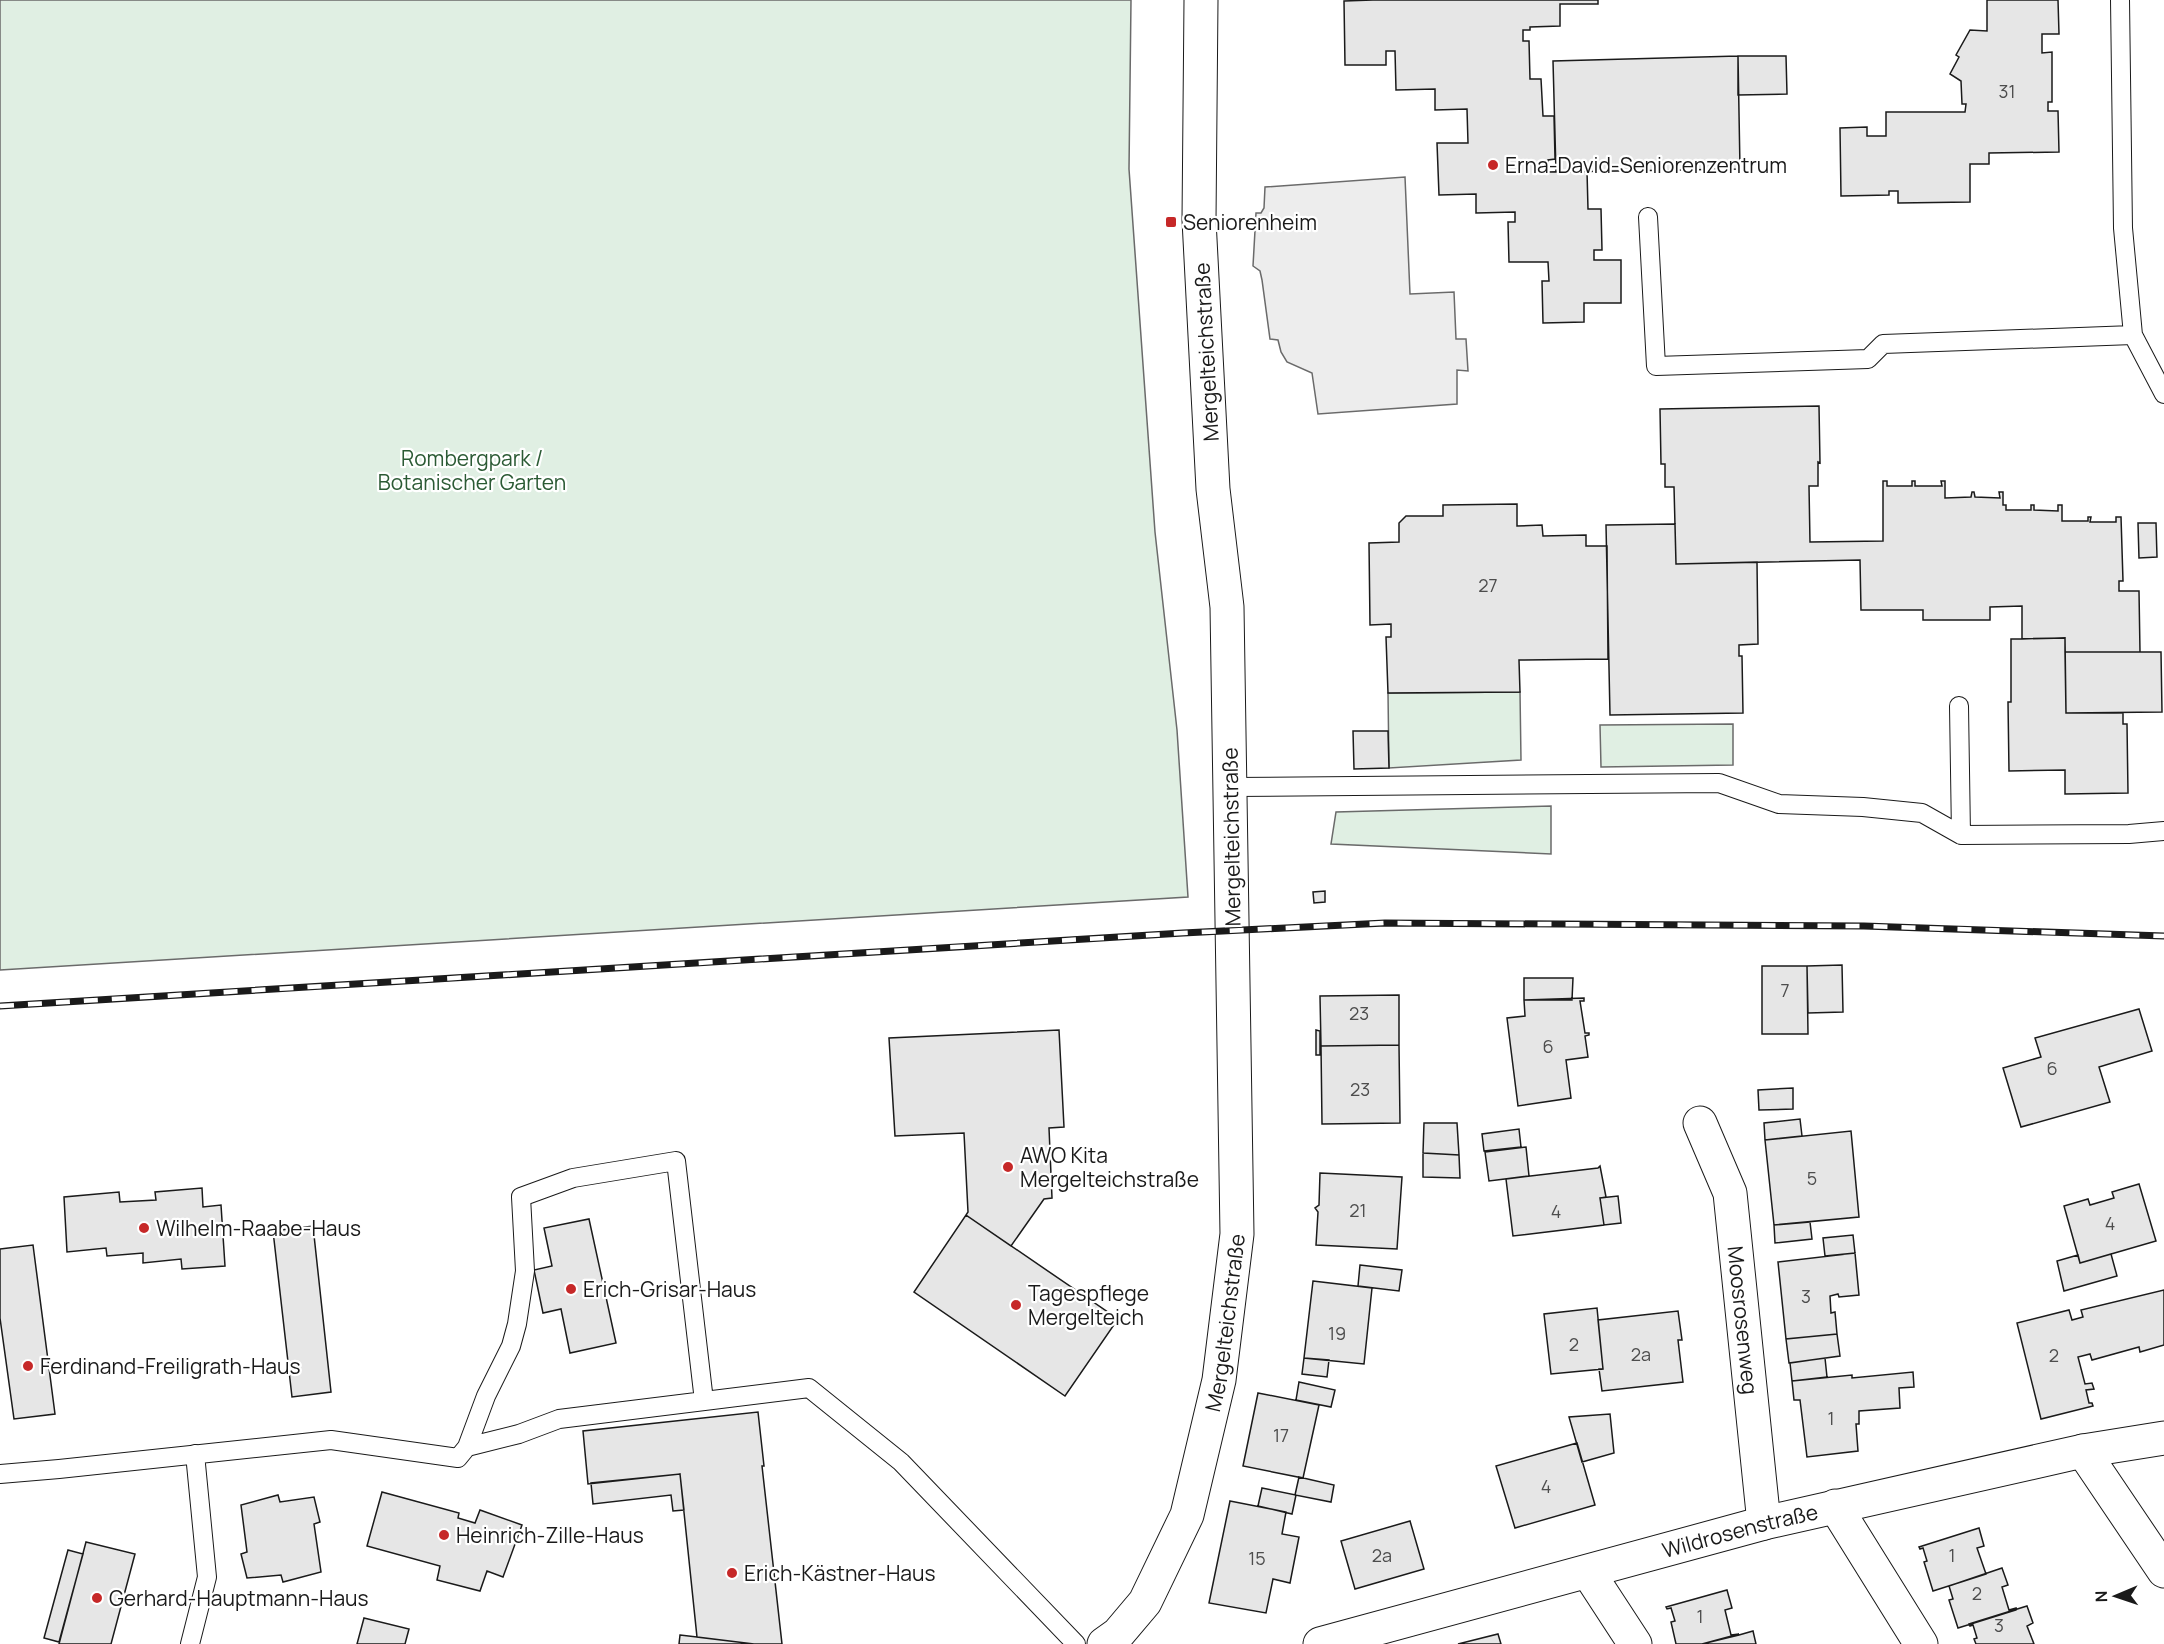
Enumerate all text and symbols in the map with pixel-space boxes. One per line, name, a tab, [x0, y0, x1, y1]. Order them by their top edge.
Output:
house number: 31	[1999, 79, 2015, 103]
place label: Erna-David-Seniorenzentrum	[1505, 151, 1787, 179]
marker: Erna-David-Seniorenzentrum	[1486, 158, 1500, 172]
place label: Seniorenheim	[1183, 208, 1317, 236]
marker: Seniorenheim	[1164, 215, 1178, 229]
street label: Mergelteichstraße	[1187, 262, 1225, 442]
park label: Rombergpark / Botanischer Garten	[378, 444, 566, 496]
house number: 27	[1478, 573, 1498, 597]
street label: Mergelteichstraße	[1215, 747, 1247, 927]
house number: 7	[1780, 978, 1790, 1002]
house number: 23	[1349, 1001, 1369, 1025]
house number: 6	[1542, 1034, 1554, 1058]
house number: 6	[2046, 1056, 2058, 1080]
house number: 23	[1350, 1077, 1370, 1101]
place label: AWO Kita Mergelteichstraße	[1020, 1141, 1199, 1193]
marker: AWO Kita Mergelteichstraße	[1001, 1160, 1015, 1174]
house number: 5	[1807, 1166, 1817, 1190]
house number: 21	[1349, 1198, 1367, 1222]
house number: 4	[1551, 1199, 1561, 1223]
house number: 4	[2105, 1211, 2115, 1235]
place label: Wilhelm-Raabe-Haus	[156, 1214, 361, 1242]
marker: Wilhelm-Raabe-Haus	[137, 1221, 151, 1235]
street label: Mergelteichstraße	[1198, 1232, 1251, 1414]
street label: Moosrosenweg	[1722, 1245, 1765, 1396]
place label: Erich-Grisar-Haus	[583, 1275, 756, 1303]
place label: Tagespflege Mergelteich	[1028, 1279, 1149, 1331]
marker: Erich-Grisar-Haus	[564, 1282, 578, 1296]
house number: 3	[1801, 1284, 1811, 1308]
marker: Tagespflege Mergelteich	[1009, 1298, 1023, 1312]
house number: 19	[1328, 1321, 1346, 1345]
house number: 2	[1569, 1332, 1579, 1356]
house number: 2a	[1631, 1342, 1651, 1366]
house number: 2	[2049, 1343, 2059, 1367]
place label: Ferdinand-Freiligrath-Haus	[40, 1352, 300, 1380]
marker: Ferdinand-Freiligrath-Haus	[21, 1359, 35, 1373]
house number: 1	[1827, 1406, 1835, 1430]
house number: 17	[1273, 1423, 1289, 1447]
house number: 4	[1541, 1474, 1551, 1498]
street label: Wildrosenstraße	[1659, 1497, 1820, 1564]
place label: Heinrich-Zille-Haus	[456, 1521, 644, 1549]
marker: Heinrich-Zille-Haus	[437, 1528, 451, 1542]
house number: 2a	[1372, 1543, 1392, 1567]
house number: 1	[1948, 1543, 1956, 1567]
house number: 15	[1248, 1546, 1266, 1570]
place label: Erich-Kästner-Haus	[744, 1559, 936, 1587]
marker: Erich-Kästner-Haus	[725, 1566, 739, 1580]
north arrow	[2086, 1566, 2146, 1626]
house number: 2	[1972, 1581, 1982, 1605]
place label: Gerhard-Hauptmann-Haus	[109, 1584, 369, 1612]
text: N	[2090, 1590, 2112, 1603]
marker: Gerhard-Hauptmann-Haus	[90, 1591, 104, 1605]
house number: 1	[1696, 1604, 1704, 1628]
house number: 3	[1994, 1613, 2004, 1637]

